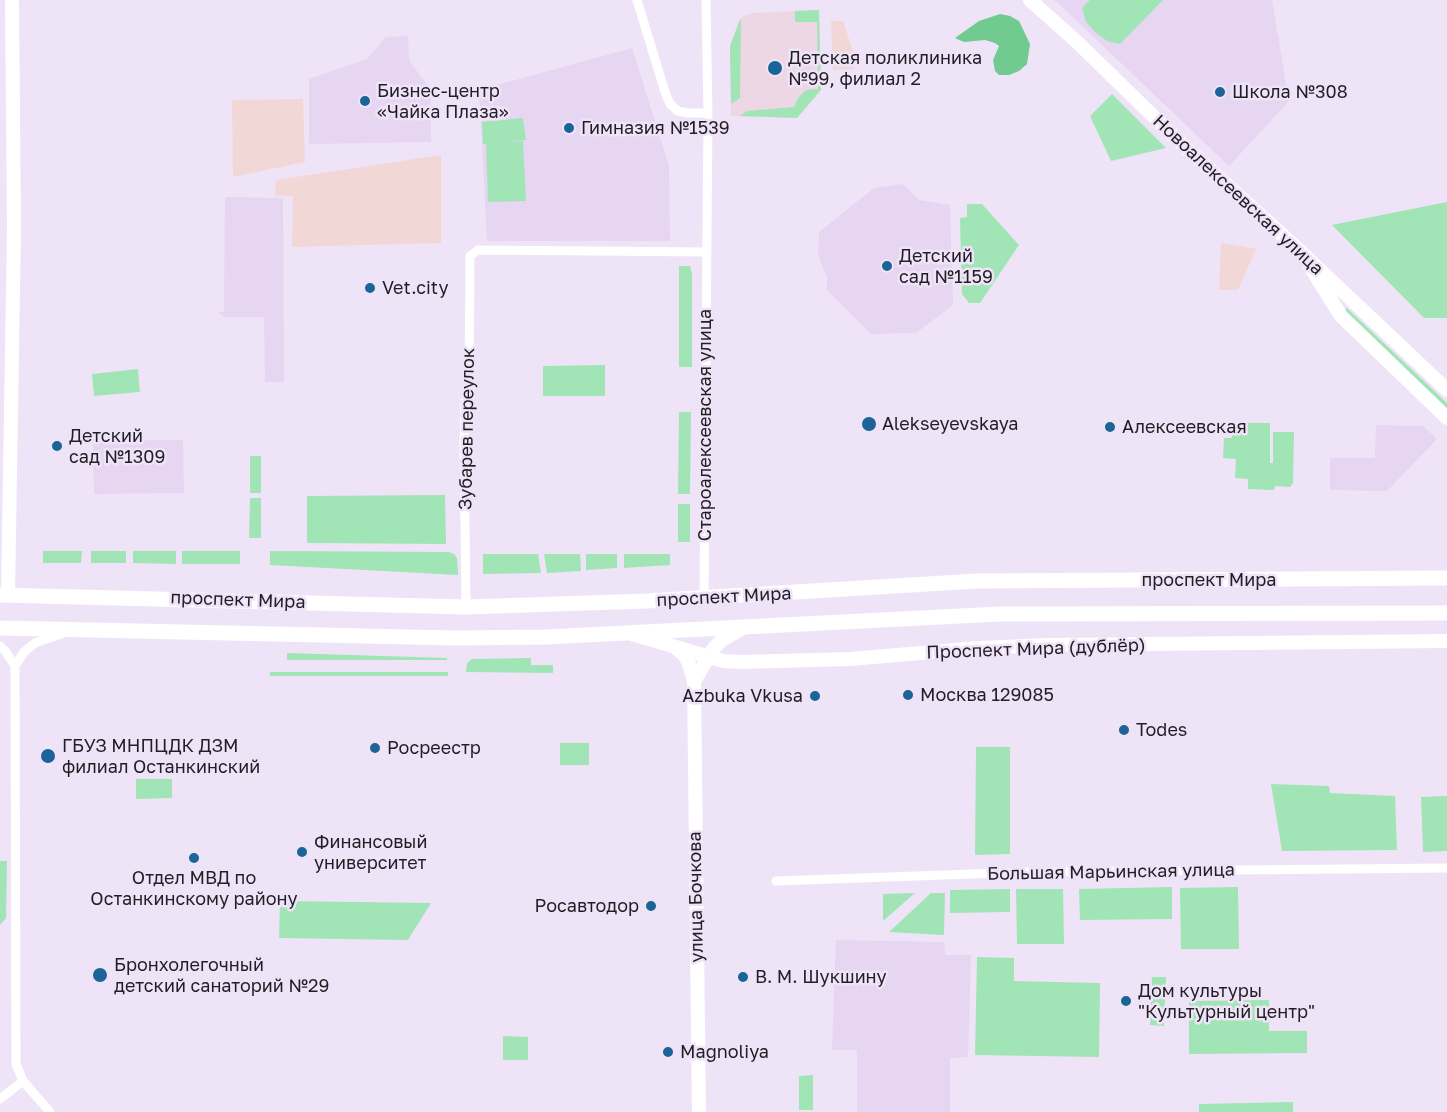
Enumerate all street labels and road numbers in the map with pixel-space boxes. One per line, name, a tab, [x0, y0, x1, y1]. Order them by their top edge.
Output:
street label: Новоалексеевская улица	[1148, 110, 1328, 280]
street label: Староалексеевская улица	[694, 309, 716, 541]
street label: Зубарев переулок	[455, 348, 479, 510]
street label: проспект Мира	[1141, 569, 1277, 591]
street label: проспект Мира	[656, 583, 792, 611]
street label: проспект Мира	[170, 587, 306, 613]
street label: Проспект Мира (дублёр)	[926, 634, 1146, 664]
street label: улица Бочкова	[684, 831, 708, 963]
street label: Большая Марьинская улица	[987, 859, 1235, 885]

